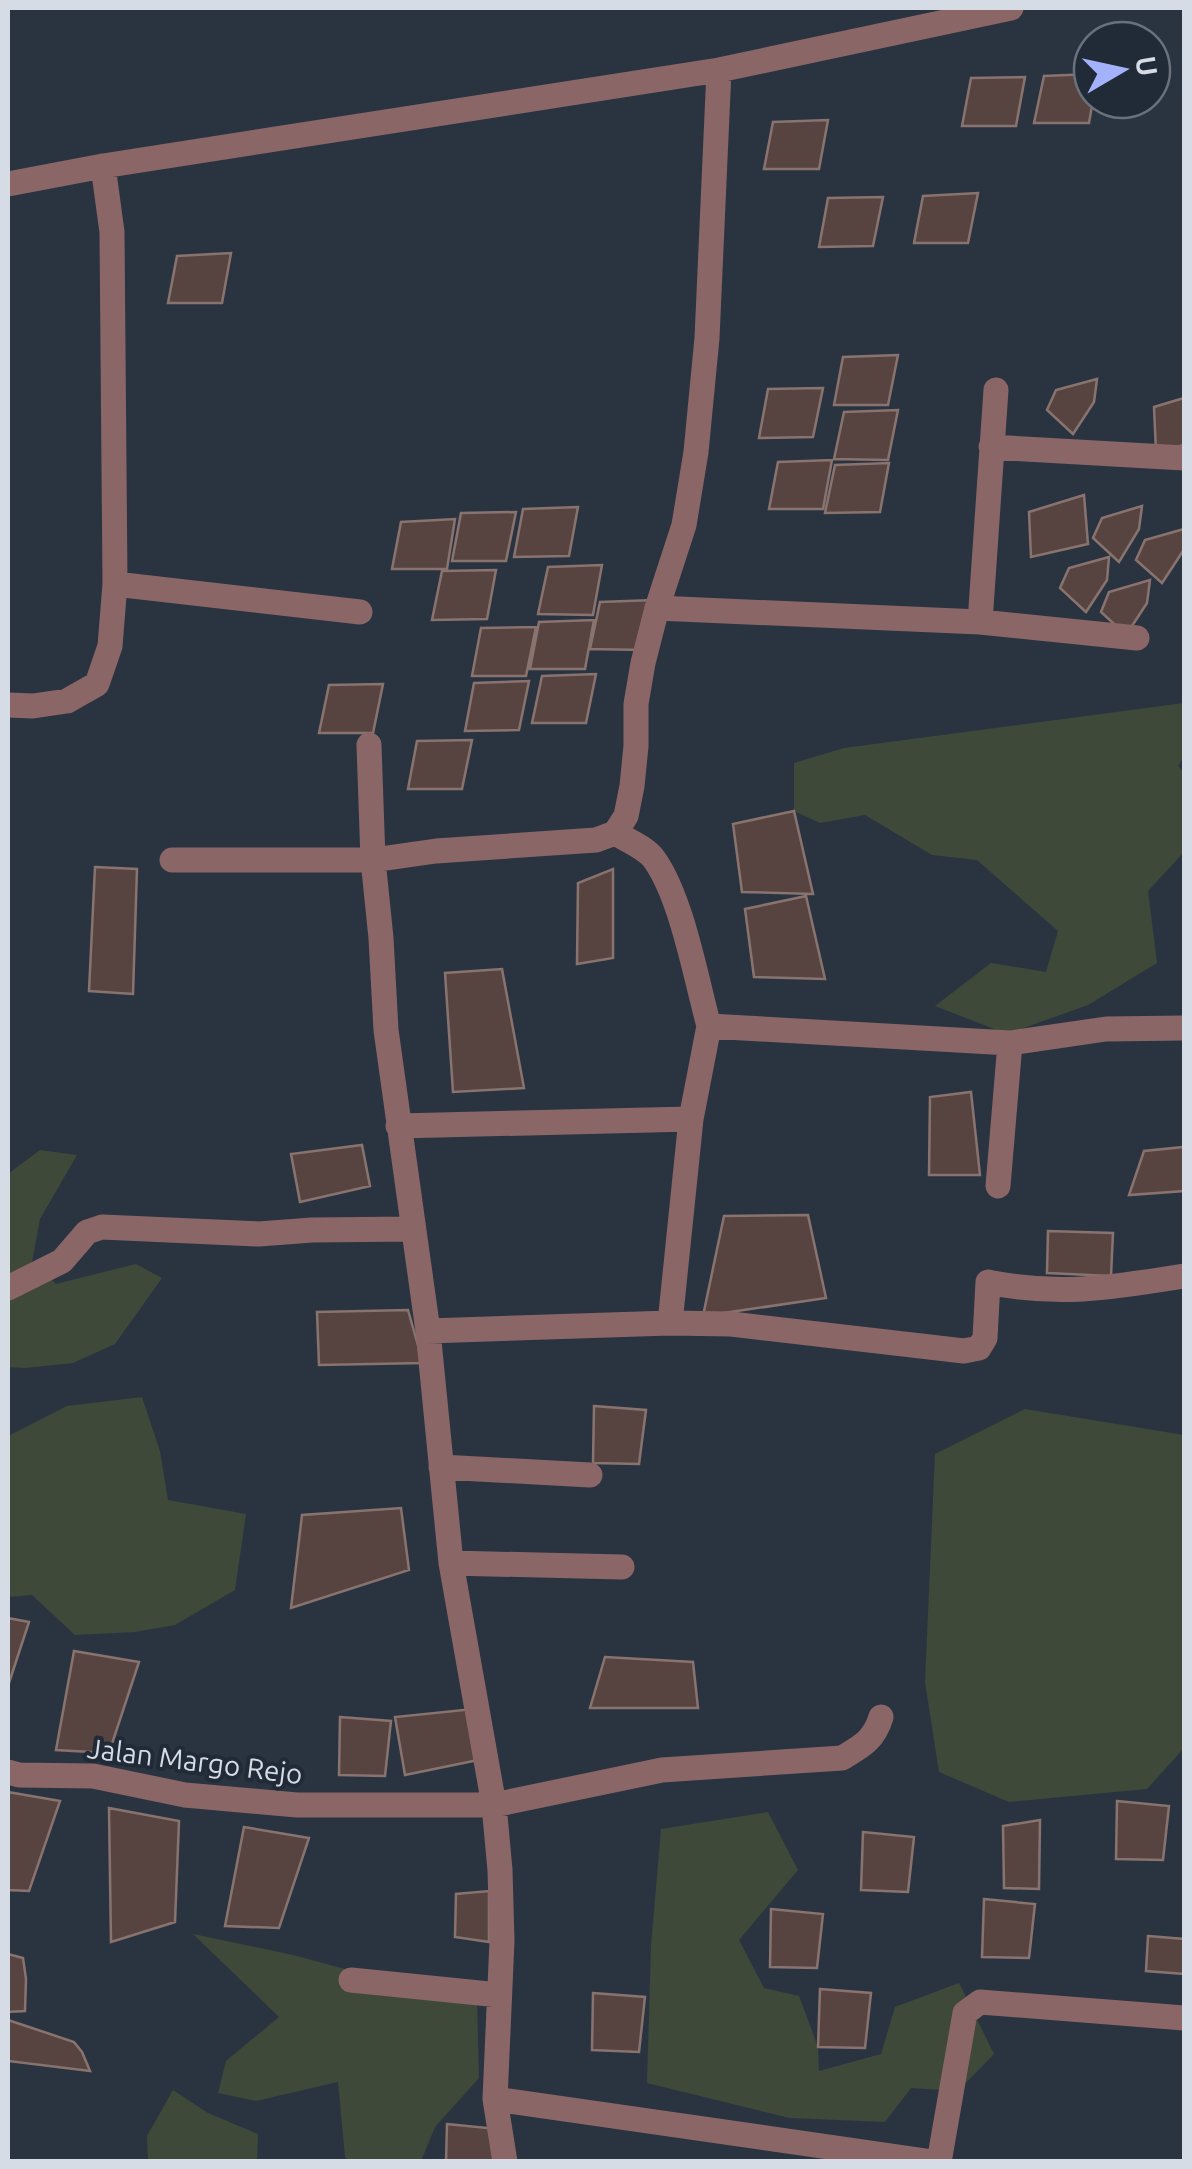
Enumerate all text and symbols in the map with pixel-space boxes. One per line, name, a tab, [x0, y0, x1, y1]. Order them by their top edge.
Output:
north arrow	[1072, 20, 1172, 120]
text: U	[1130, 54, 1164, 78]
street label: Jalan Margo Rejo	[86, 1732, 304, 1789]

